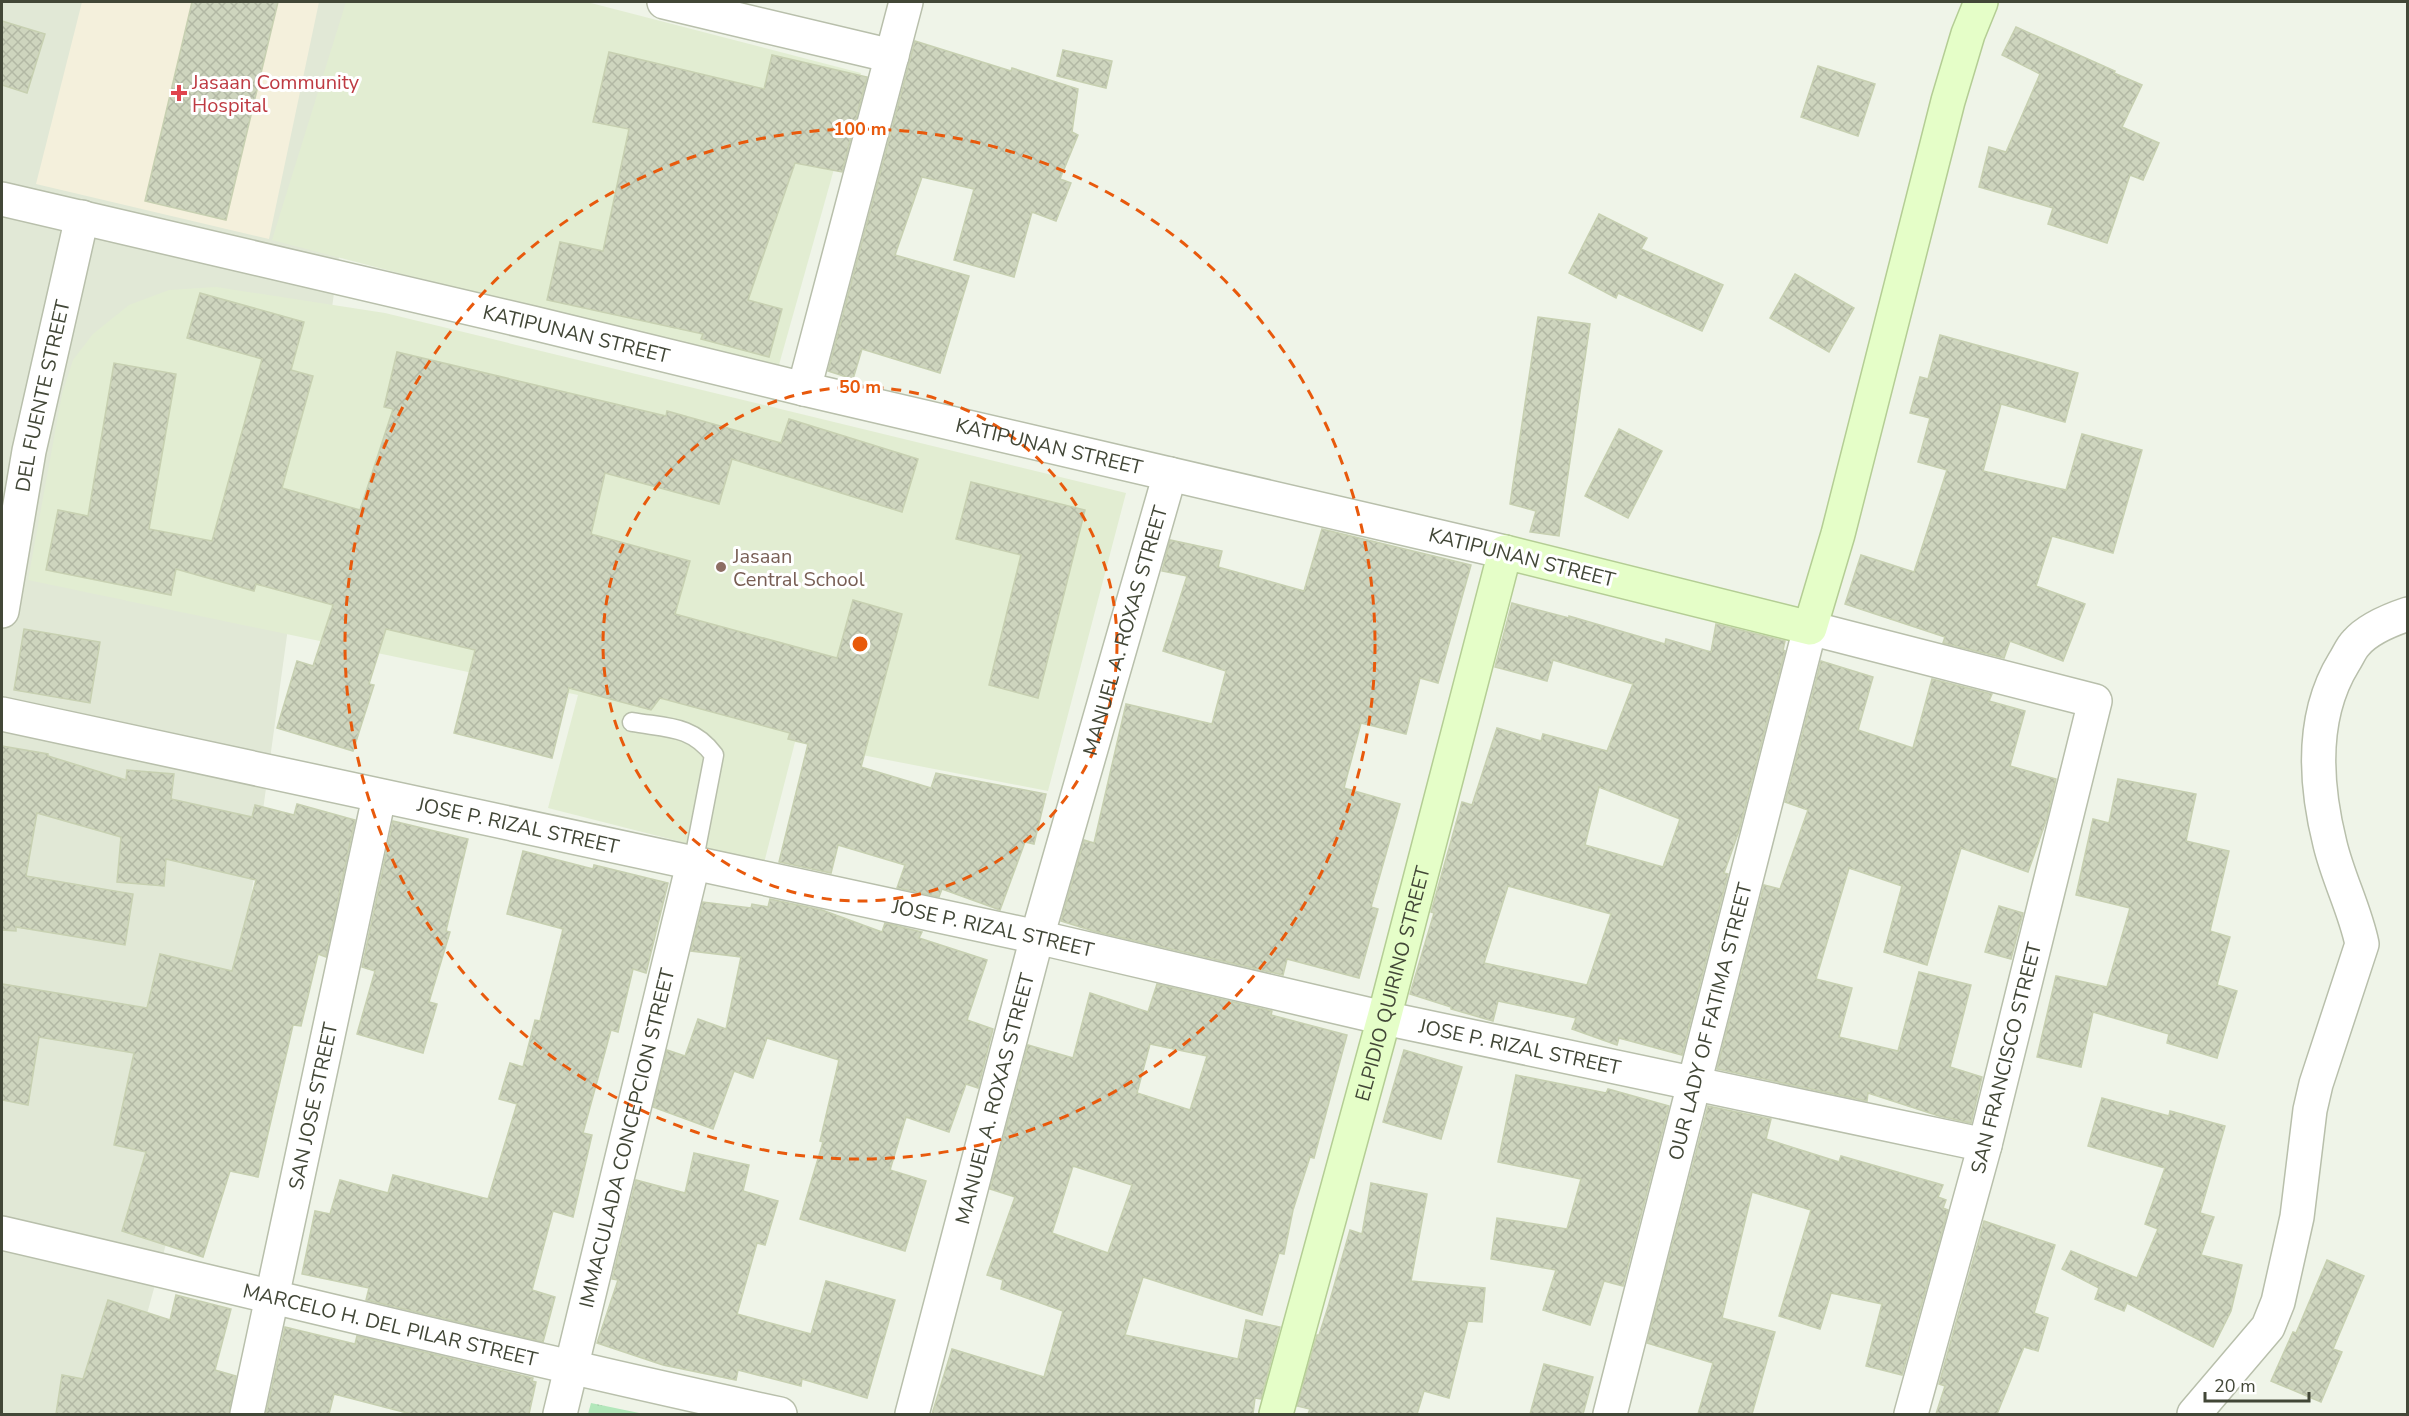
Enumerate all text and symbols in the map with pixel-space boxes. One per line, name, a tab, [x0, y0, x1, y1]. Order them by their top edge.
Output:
place label: Jasaan Community Hospital	[191, 69, 360, 119]
marker: Jasaan Community Hospital	[170, 84, 188, 102]
text: 100 m	[833, 117, 887, 141]
street label: DEL FUENTE STREET	[9, 297, 77, 494]
street label: KATIPUNAN STREET	[480, 299, 672, 370]
text: 50 m	[839, 375, 881, 399]
street label: KATIPUNAN STREET	[953, 412, 1145, 481]
street label: MANUEL A. ROXAS STREET	[1077, 503, 1174, 759]
street label: KATIPUNAN STREET	[1426, 521, 1618, 594]
place label: Jasaan Central School	[732, 543, 865, 593]
marker: Jasaan Central School	[714, 560, 728, 574]
centre of rings	[850, 634, 870, 654]
street label: JOSE P. RIZAL STREET	[414, 791, 621, 861]
street label: ELPIDIO QUIRINO STREET	[1349, 863, 1437, 1104]
street label: OUR LADY OF FATIMA STREET	[1662, 880, 1759, 1163]
street label: JOSE P. RIZAL STREET	[889, 893, 1096, 964]
street label: SAN FRANCISCO STREET	[1965, 940, 2048, 1176]
street label: IMMACULADA CONCEPCION STREET	[573, 966, 681, 1311]
street label: MANUEL A. ROXAS STREET	[949, 970, 1041, 1227]
street label: JOSE P. RIZAL STREET	[1415, 1013, 1623, 1082]
street label: SAN JOSE STREET	[282, 1020, 344, 1192]
street label: MARCELO H. DEL PILAR STREET	[240, 1277, 540, 1373]
scale bar	[2205, 1365, 2308, 1403]
text: 20 m	[2214, 1374, 2256, 1398]

